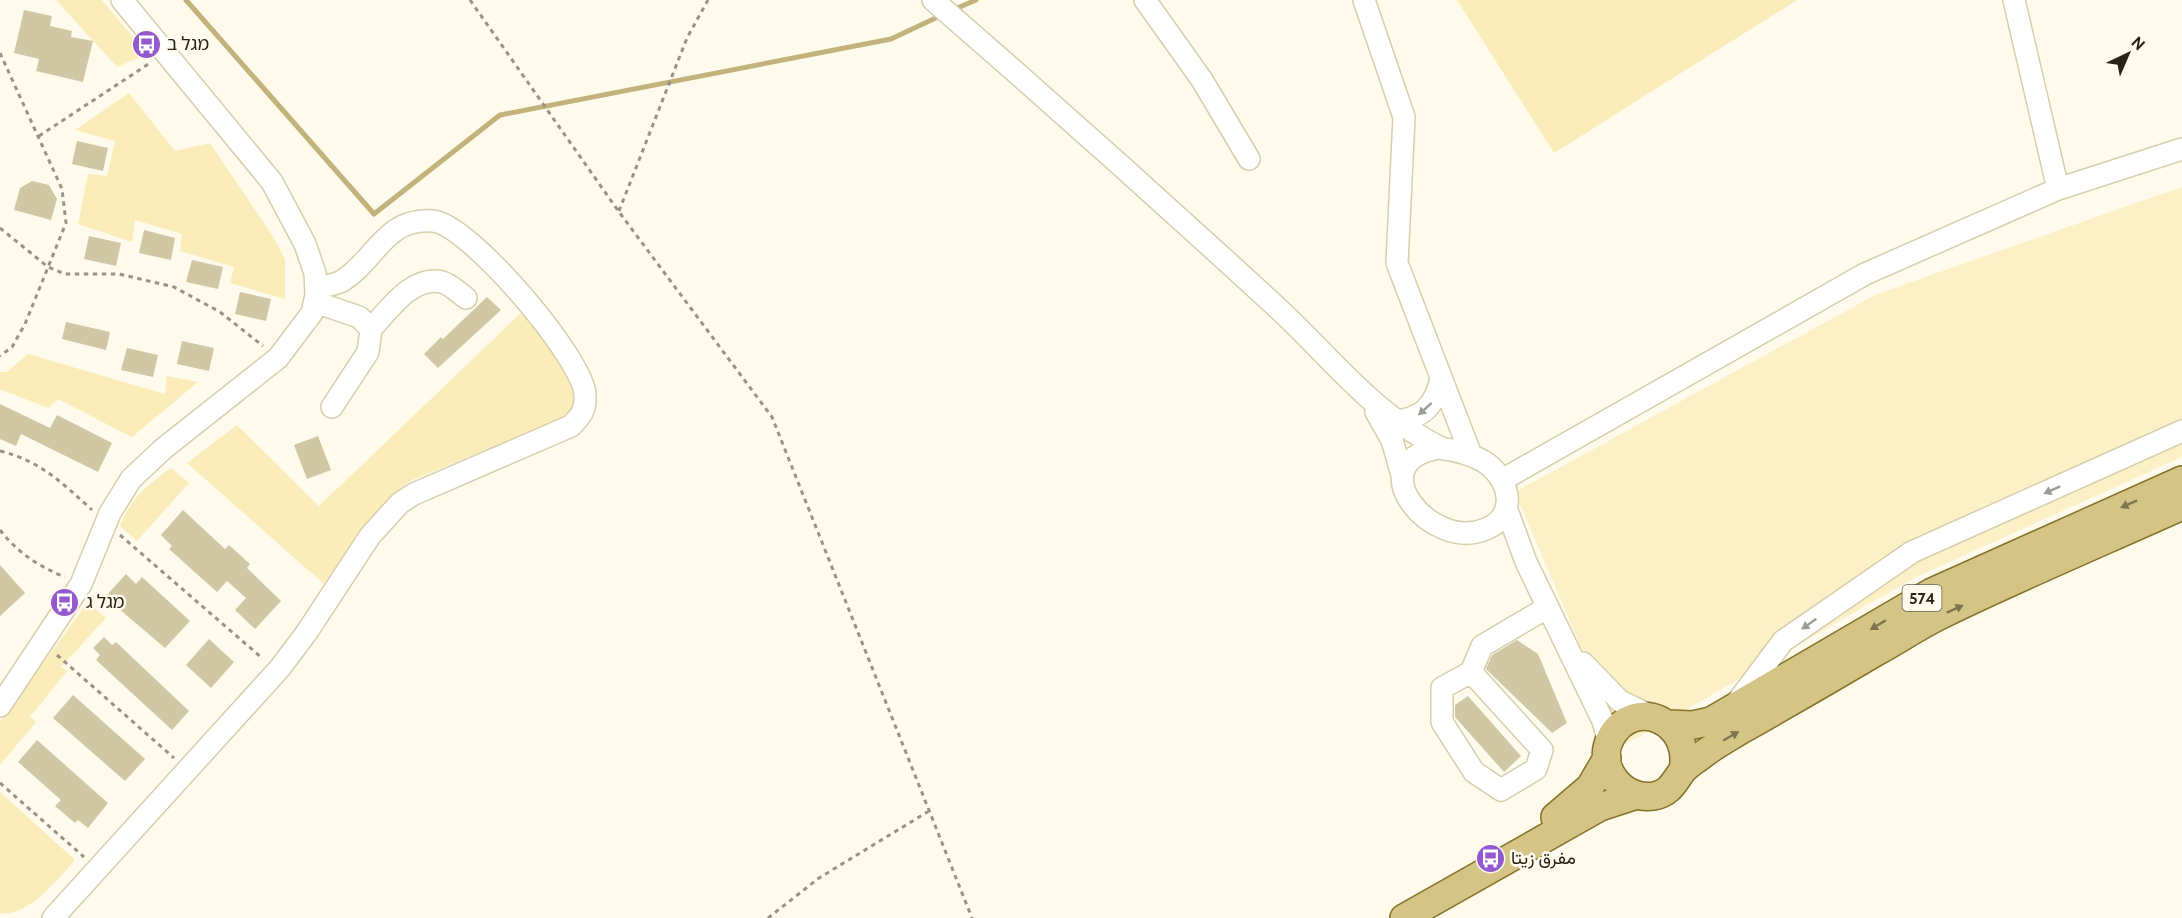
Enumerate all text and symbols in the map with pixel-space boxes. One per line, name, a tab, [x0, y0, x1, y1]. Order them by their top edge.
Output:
north arrow	[2098, 24, 2158, 84]
bus stop icon: מגל ב	[130, 28, 162, 60]
place label: מגל ב	[167, 33, 209, 55]
text: N	[2127, 33, 2149, 54]
one-way arrow	[1418, 402, 1433, 416]
one-way arrow	[2043, 485, 2061, 495]
one-way arrow	[2120, 499, 2137, 508]
road number: 574	[1902, 585, 1942, 611]
bus stop icon: מגל ג	[49, 586, 81, 618]
place label: מגל ג	[86, 591, 125, 613]
one-way arrow	[1946, 604, 1963, 613]
one-way arrow	[1801, 618, 1817, 630]
one-way arrow	[1870, 619, 1886, 630]
one-way arrow	[1723, 731, 1739, 742]
bus stop icon: مفرق زيتا	[1474, 842, 1506, 874]
place label: مفرق زيتا	[1511, 847, 1576, 869]

